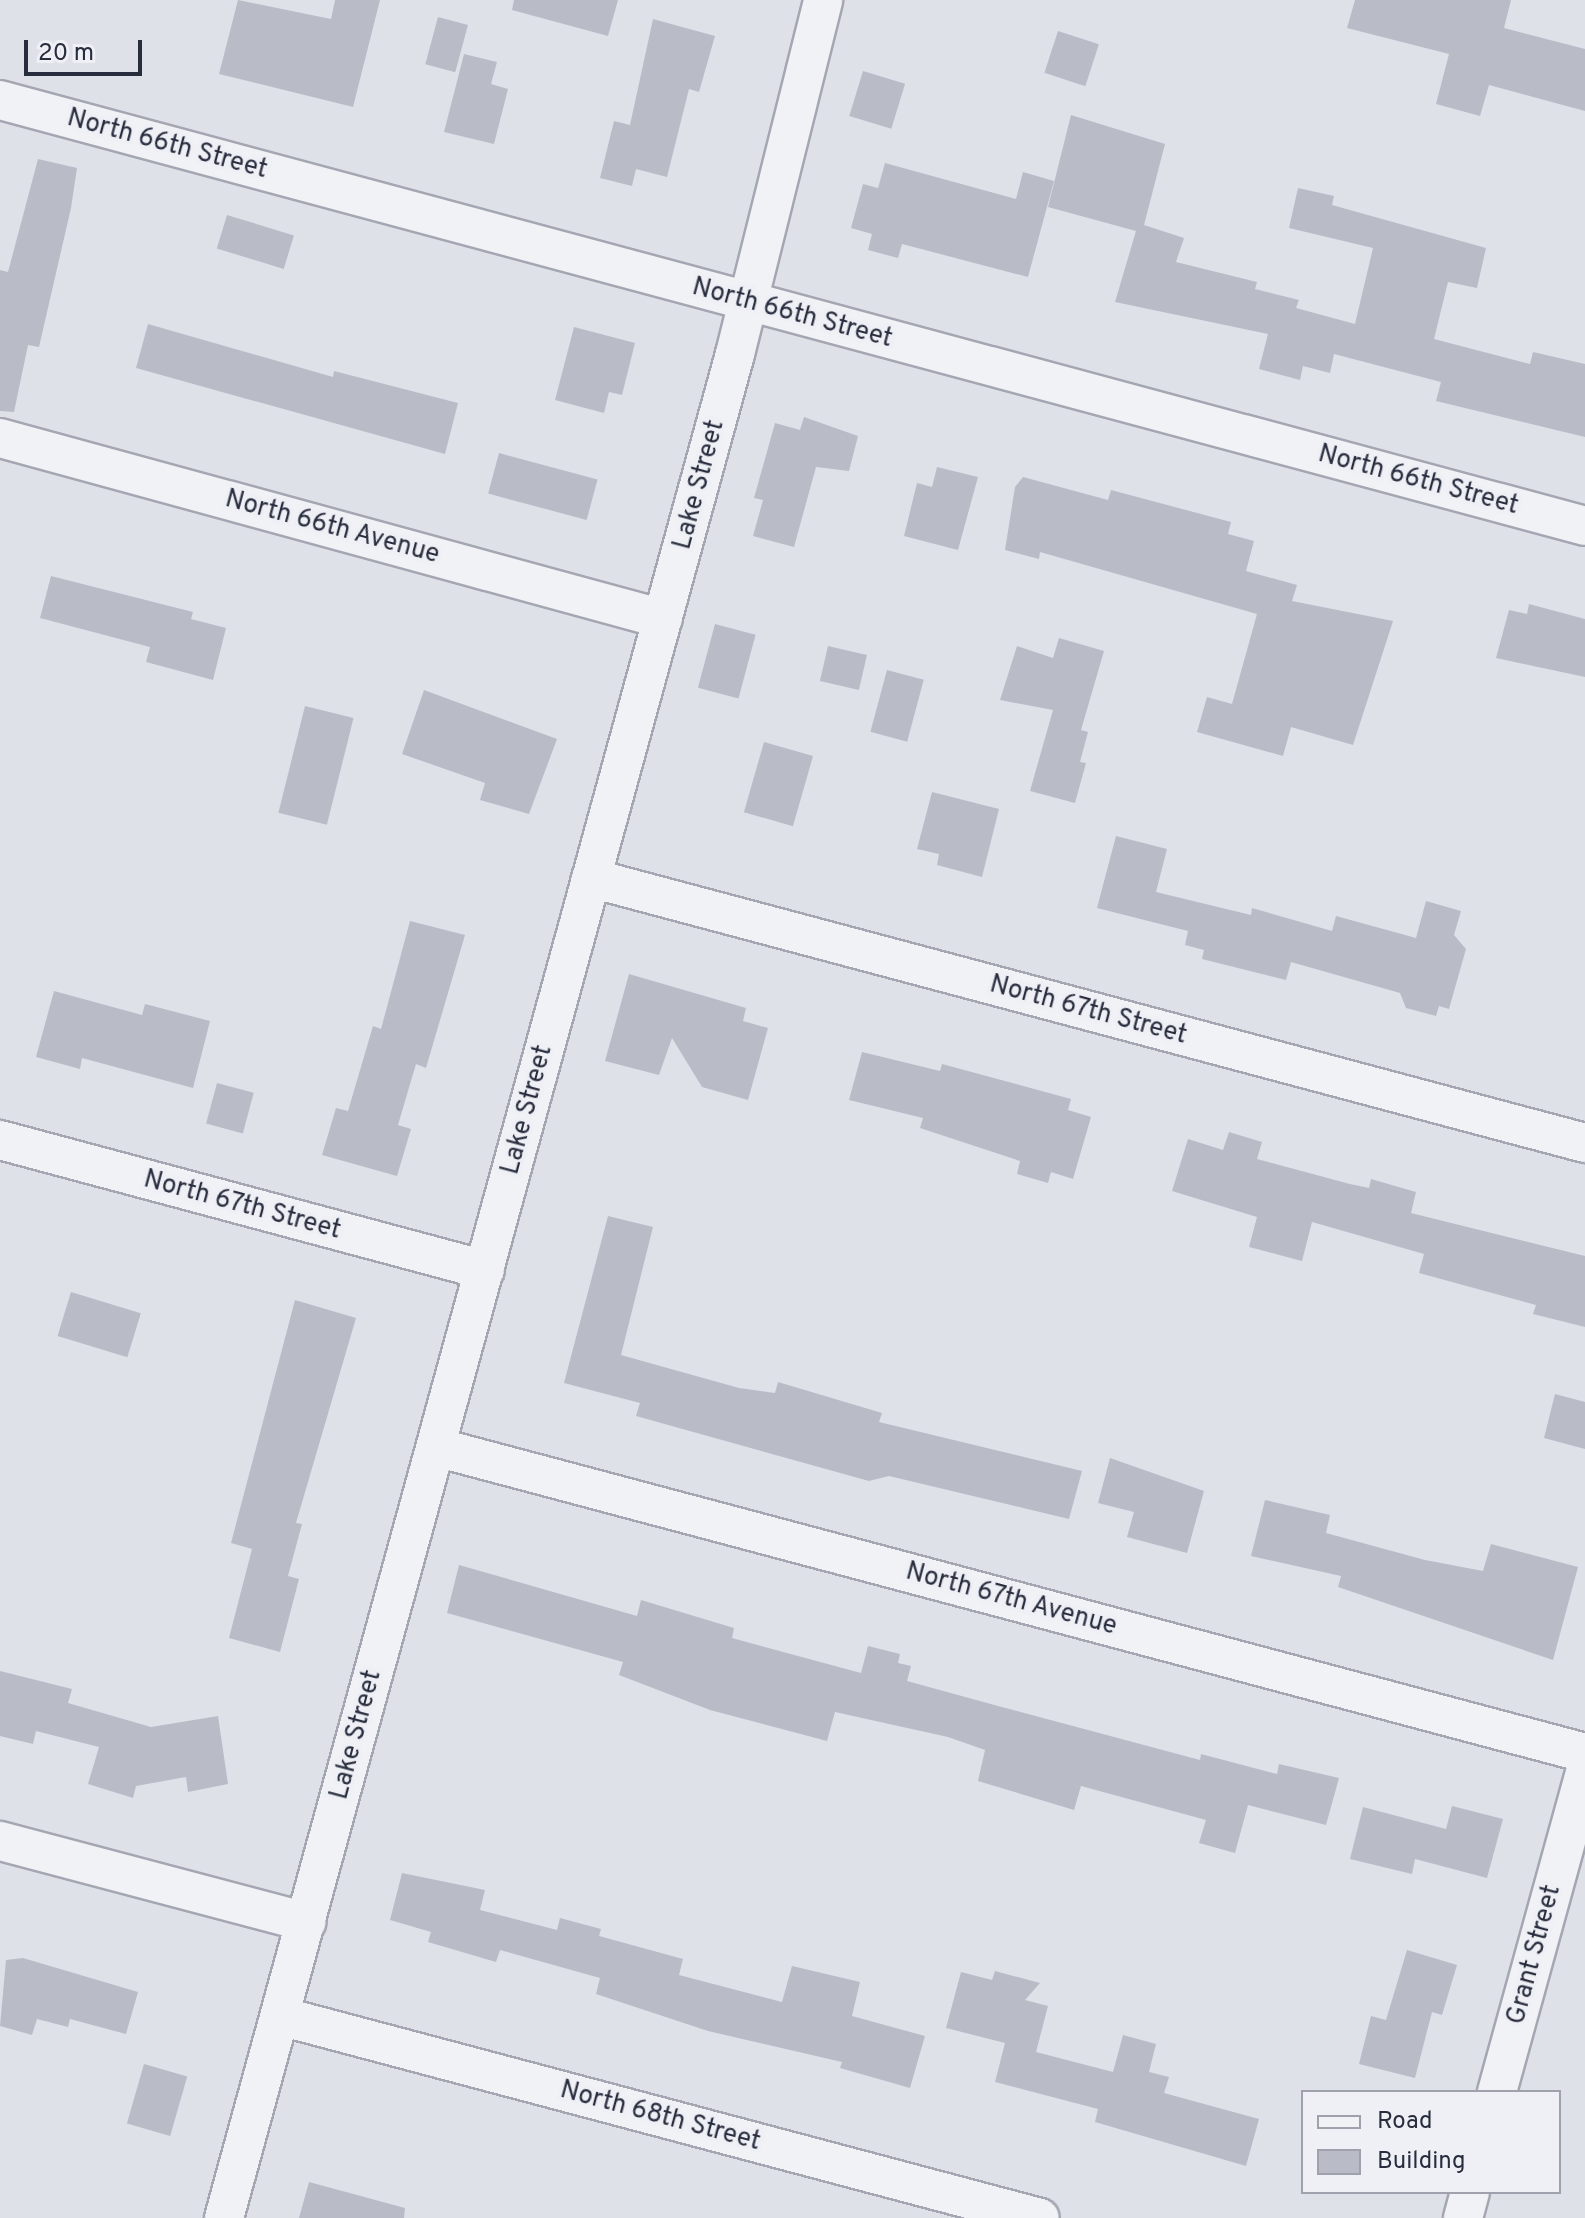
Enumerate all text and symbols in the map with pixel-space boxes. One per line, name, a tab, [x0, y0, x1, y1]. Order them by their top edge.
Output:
scale bar	[28, 24, 146, 74]
text: 20 m	[38, 39, 94, 69]
street label: North 66th Street	[63, 103, 271, 187]
street label: North 66th Street	[688, 272, 896, 356]
street label: Lake Street	[668, 417, 732, 553]
street label: North 66th Street	[1314, 439, 1522, 523]
street label: North 66th Avenue	[221, 484, 443, 572]
street label: North 67th Street	[986, 970, 1190, 1052]
street label: Lake Street	[496, 1042, 560, 1178]
street label: North 67th Street	[140, 1165, 344, 1247]
street label: North 67th Avenue	[902, 1557, 1120, 1643]
street label: Lake Street	[325, 1667, 389, 1803]
street label: Grant Street	[1501, 1882, 1569, 2028]
street label: North 68th Street	[556, 2075, 764, 2159]
legend	[1301, 2090, 1561, 2194]
text: Road	[1377, 2107, 1433, 2137]
text: Building	[1377, 2147, 1466, 2177]

